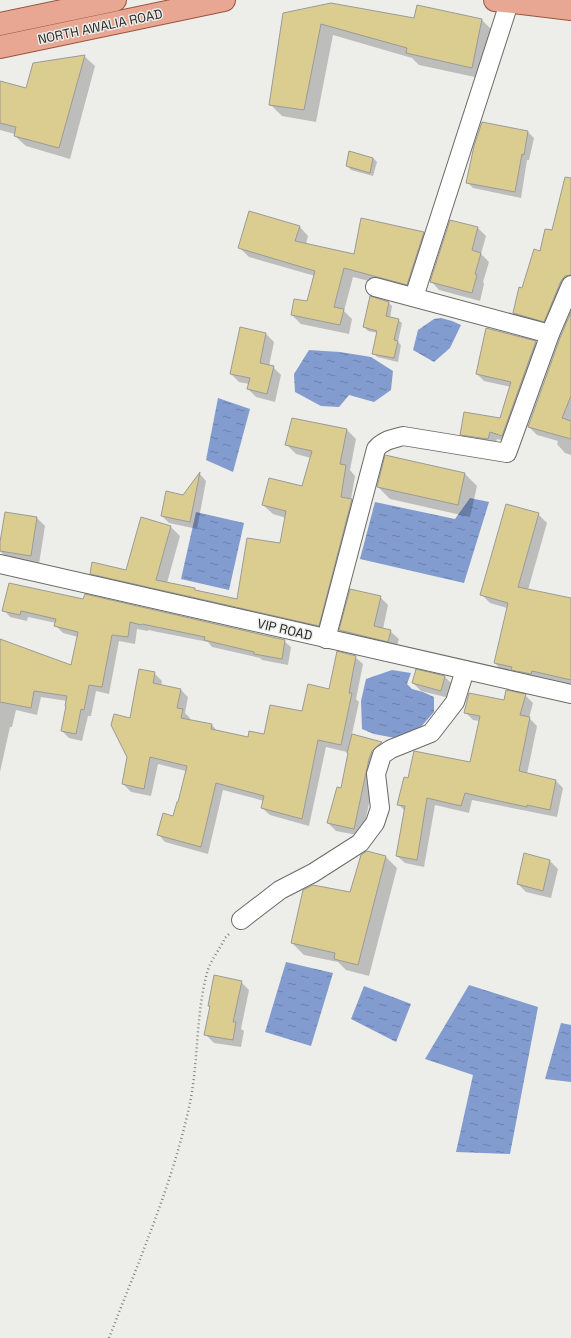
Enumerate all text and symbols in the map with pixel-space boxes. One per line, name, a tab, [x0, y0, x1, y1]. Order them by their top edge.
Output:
street label: NORTH AWALIA ROAD	[36, 5, 164, 48]
street label: VIP ROAD	[256, 615, 314, 644]

